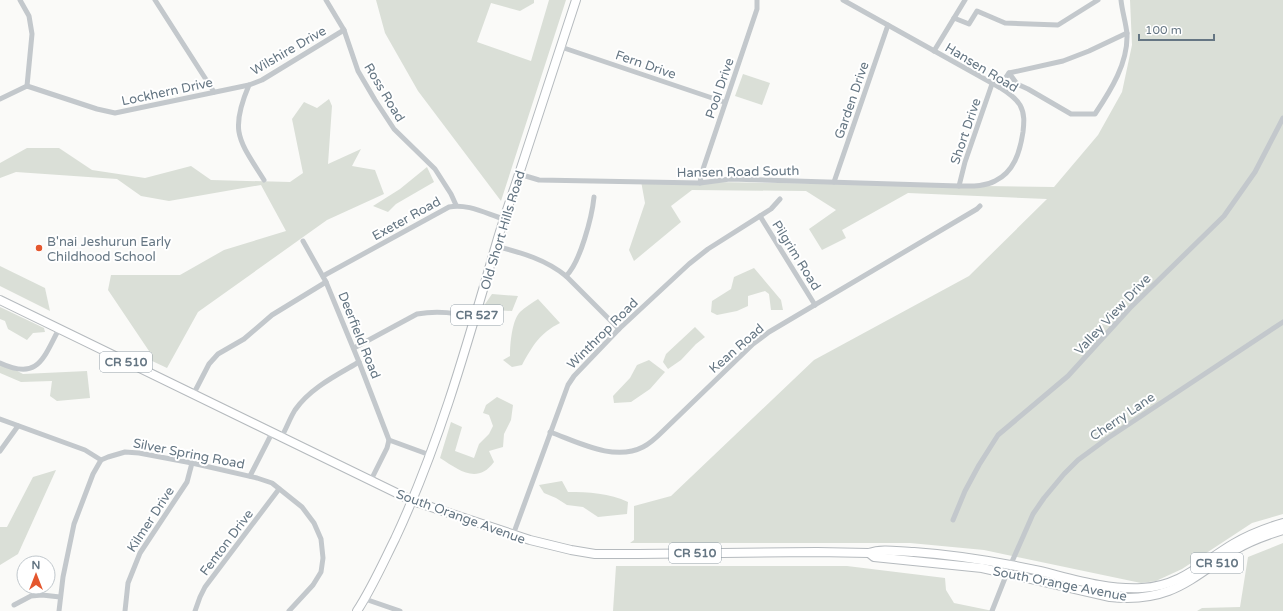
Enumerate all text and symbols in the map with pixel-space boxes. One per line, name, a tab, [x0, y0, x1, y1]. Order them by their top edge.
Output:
scale bar	[1139, 16, 1214, 42]
street label: Wilshire Drive	[248, 23, 329, 79]
text: 100 m	[1145, 23, 1182, 37]
street label: Hansen Road	[942, 40, 1021, 96]
street label: Fern Drive	[613, 47, 678, 83]
street label: Pool Drive	[702, 56, 738, 121]
street label: Ross Road	[360, 60, 408, 125]
street label: Garden Drive	[831, 60, 873, 141]
street label: Lockhern Drive	[120, 74, 214, 109]
street label: Short Drive	[947, 96, 985, 167]
street label: Hansen Road South	[677, 163, 799, 181]
street label: Old Short Hills Road	[477, 169, 529, 292]
street label: Exeter Road	[369, 194, 444, 244]
street label: Pilgrim Road	[768, 218, 824, 293]
place label: B'nai Jeshurun Early Childhood School	[47, 234, 171, 265]
marker: B'nai Jeshurun Early Childhood School	[34, 243, 44, 253]
street label: Valley View Drive	[1071, 271, 1154, 358]
street label: Deerfield Road	[334, 290, 384, 381]
street label: Winthrop Road	[564, 295, 642, 373]
road number: CR 527	[451, 305, 503, 325]
street label: Kean Road	[706, 321, 767, 377]
road number: CR 510	[100, 352, 152, 372]
street label: Cherry Lane	[1087, 389, 1158, 444]
street label: Silver Spring Road	[132, 435, 246, 473]
street label: Kilmer Drive	[124, 484, 178, 555]
street label: South Orange Avenue	[394, 486, 527, 548]
street label: Fenton Drive	[197, 506, 257, 579]
road number: CR 510	[669, 543, 721, 563]
road number: CR 510	[1191, 553, 1243, 573]
north arrow	[16, 555, 56, 595]
text: N	[32, 559, 40, 572]
street label: South Orange Avenue	[991, 563, 1128, 605]

